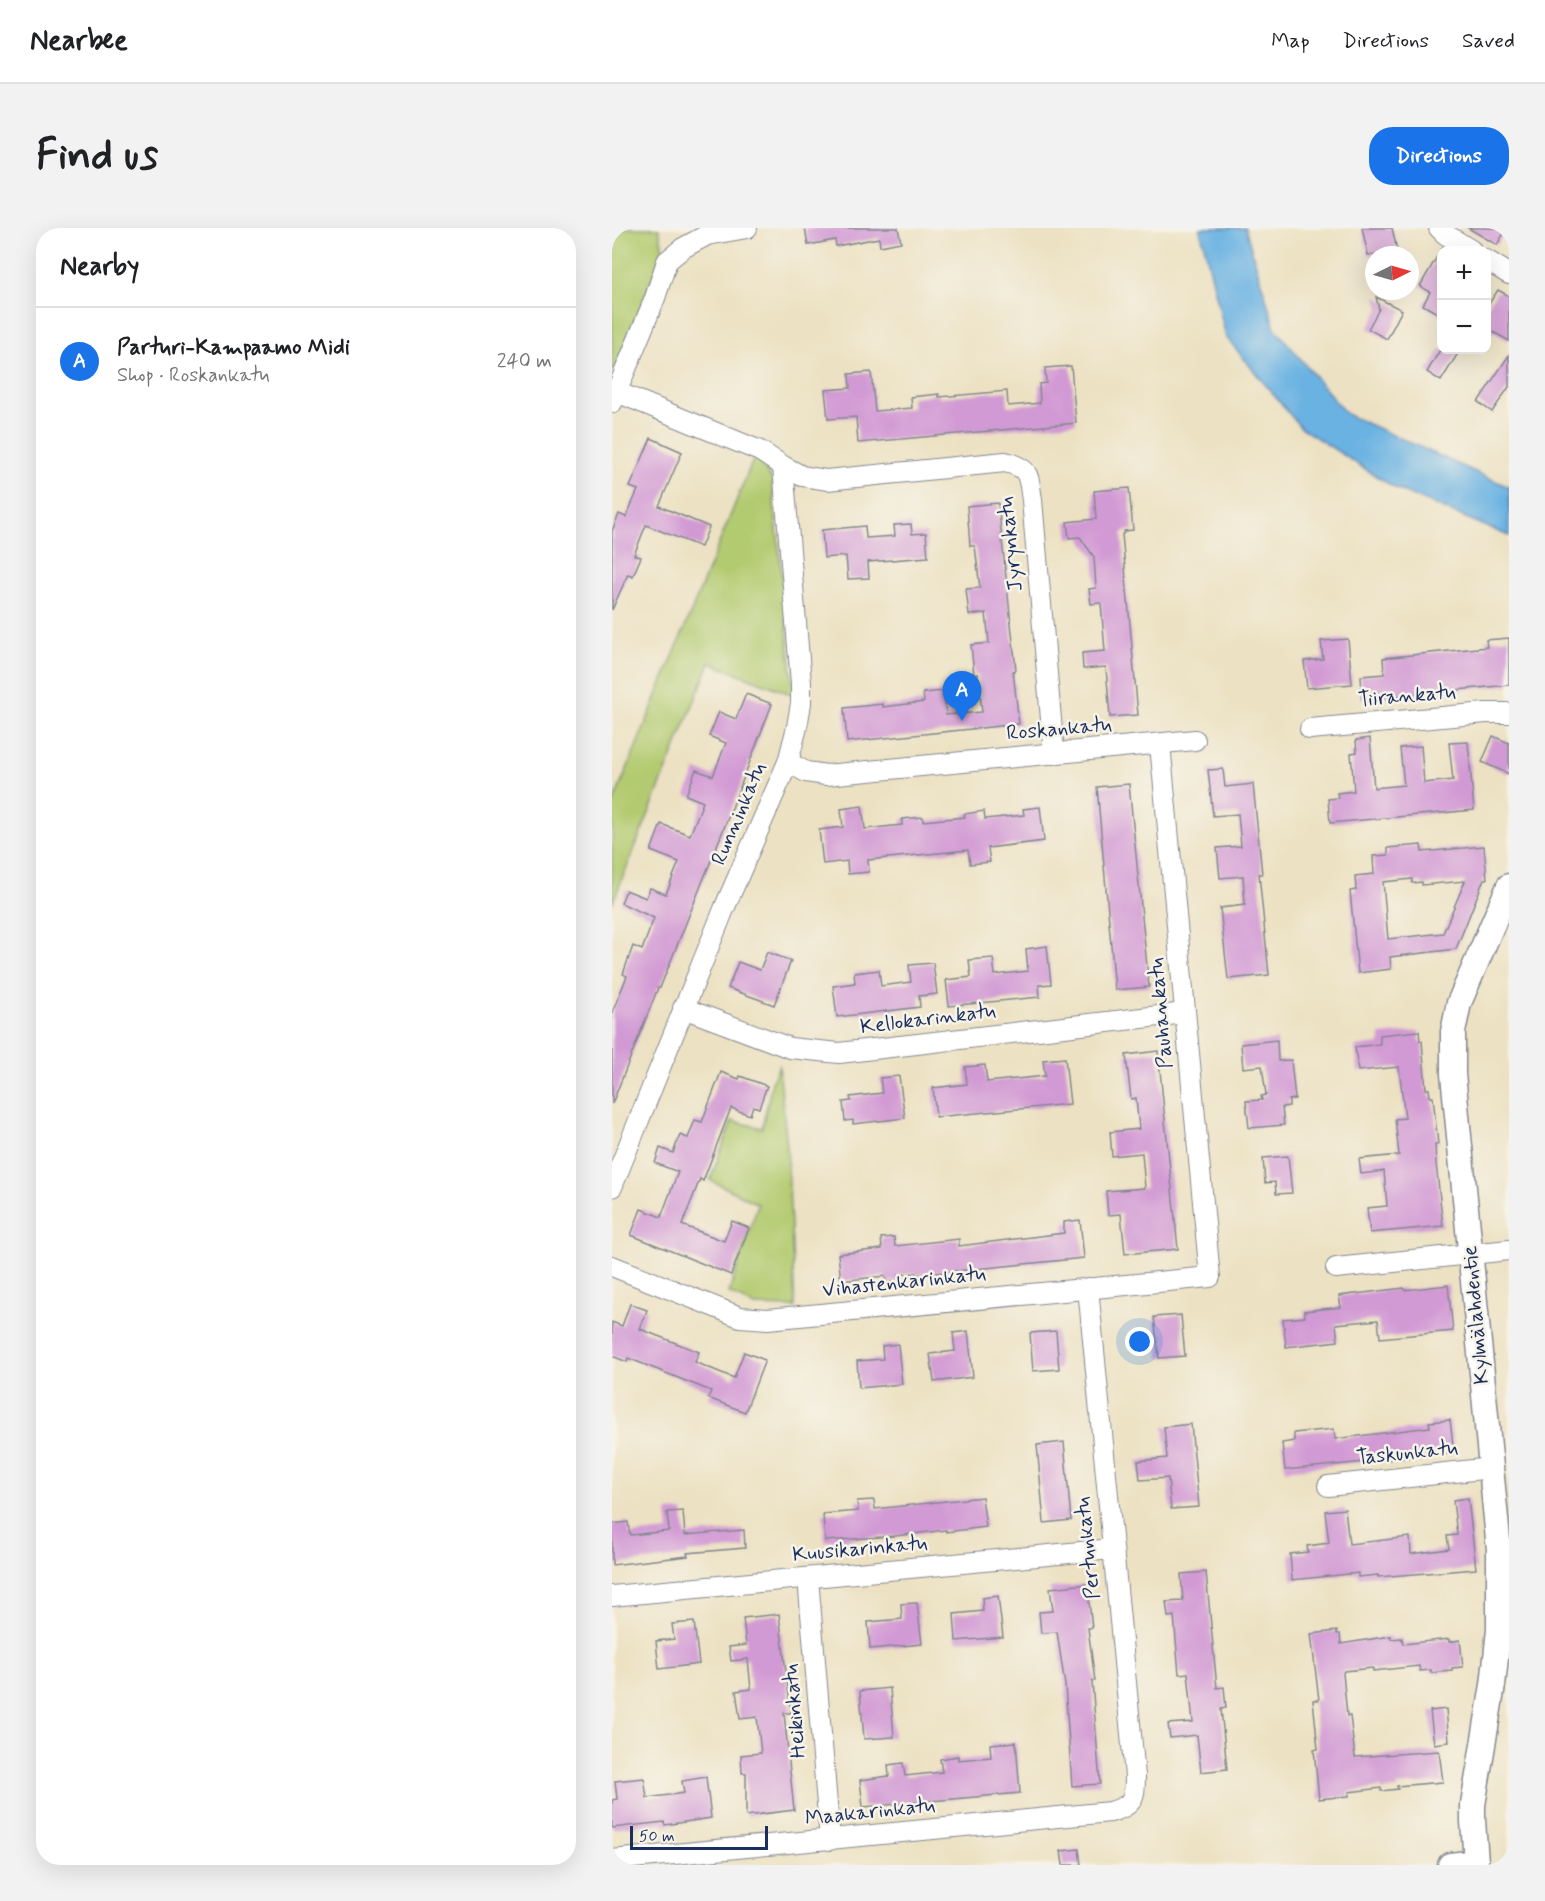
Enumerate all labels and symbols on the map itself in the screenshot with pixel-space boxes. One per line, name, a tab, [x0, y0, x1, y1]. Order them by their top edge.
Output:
north arrow	[1365, 246, 1419, 300]
street label: Jyrynkatu	[992, 495, 1030, 593]
pin: A	[942, 672, 982, 721]
street label: Tiirankatu	[1357, 678, 1457, 714]
street label: Roskankatu	[1005, 710, 1113, 748]
street label: Runninkatu	[705, 758, 773, 870]
street label: Pauhankatu	[1142, 956, 1180, 1070]
street label: Kellokarinkatu	[859, 997, 997, 1041]
street label: Kylmälahdentie	[1456, 1244, 1496, 1386]
street label: Vihastenkarinkatu	[821, 1259, 987, 1305]
your location	[1125, 1327, 1154, 1356]
street label: Taskunkatu	[1355, 1434, 1459, 1472]
street label: Pertunkatu	[1069, 1495, 1107, 1601]
street label: Kuusikarinkatu	[791, 1529, 929, 1569]
street label: Heikinkatu	[777, 1663, 813, 1759]
street label: Maakarinkatu	[804, 1791, 936, 1833]
scale bar	[630, 1823, 768, 1850]

